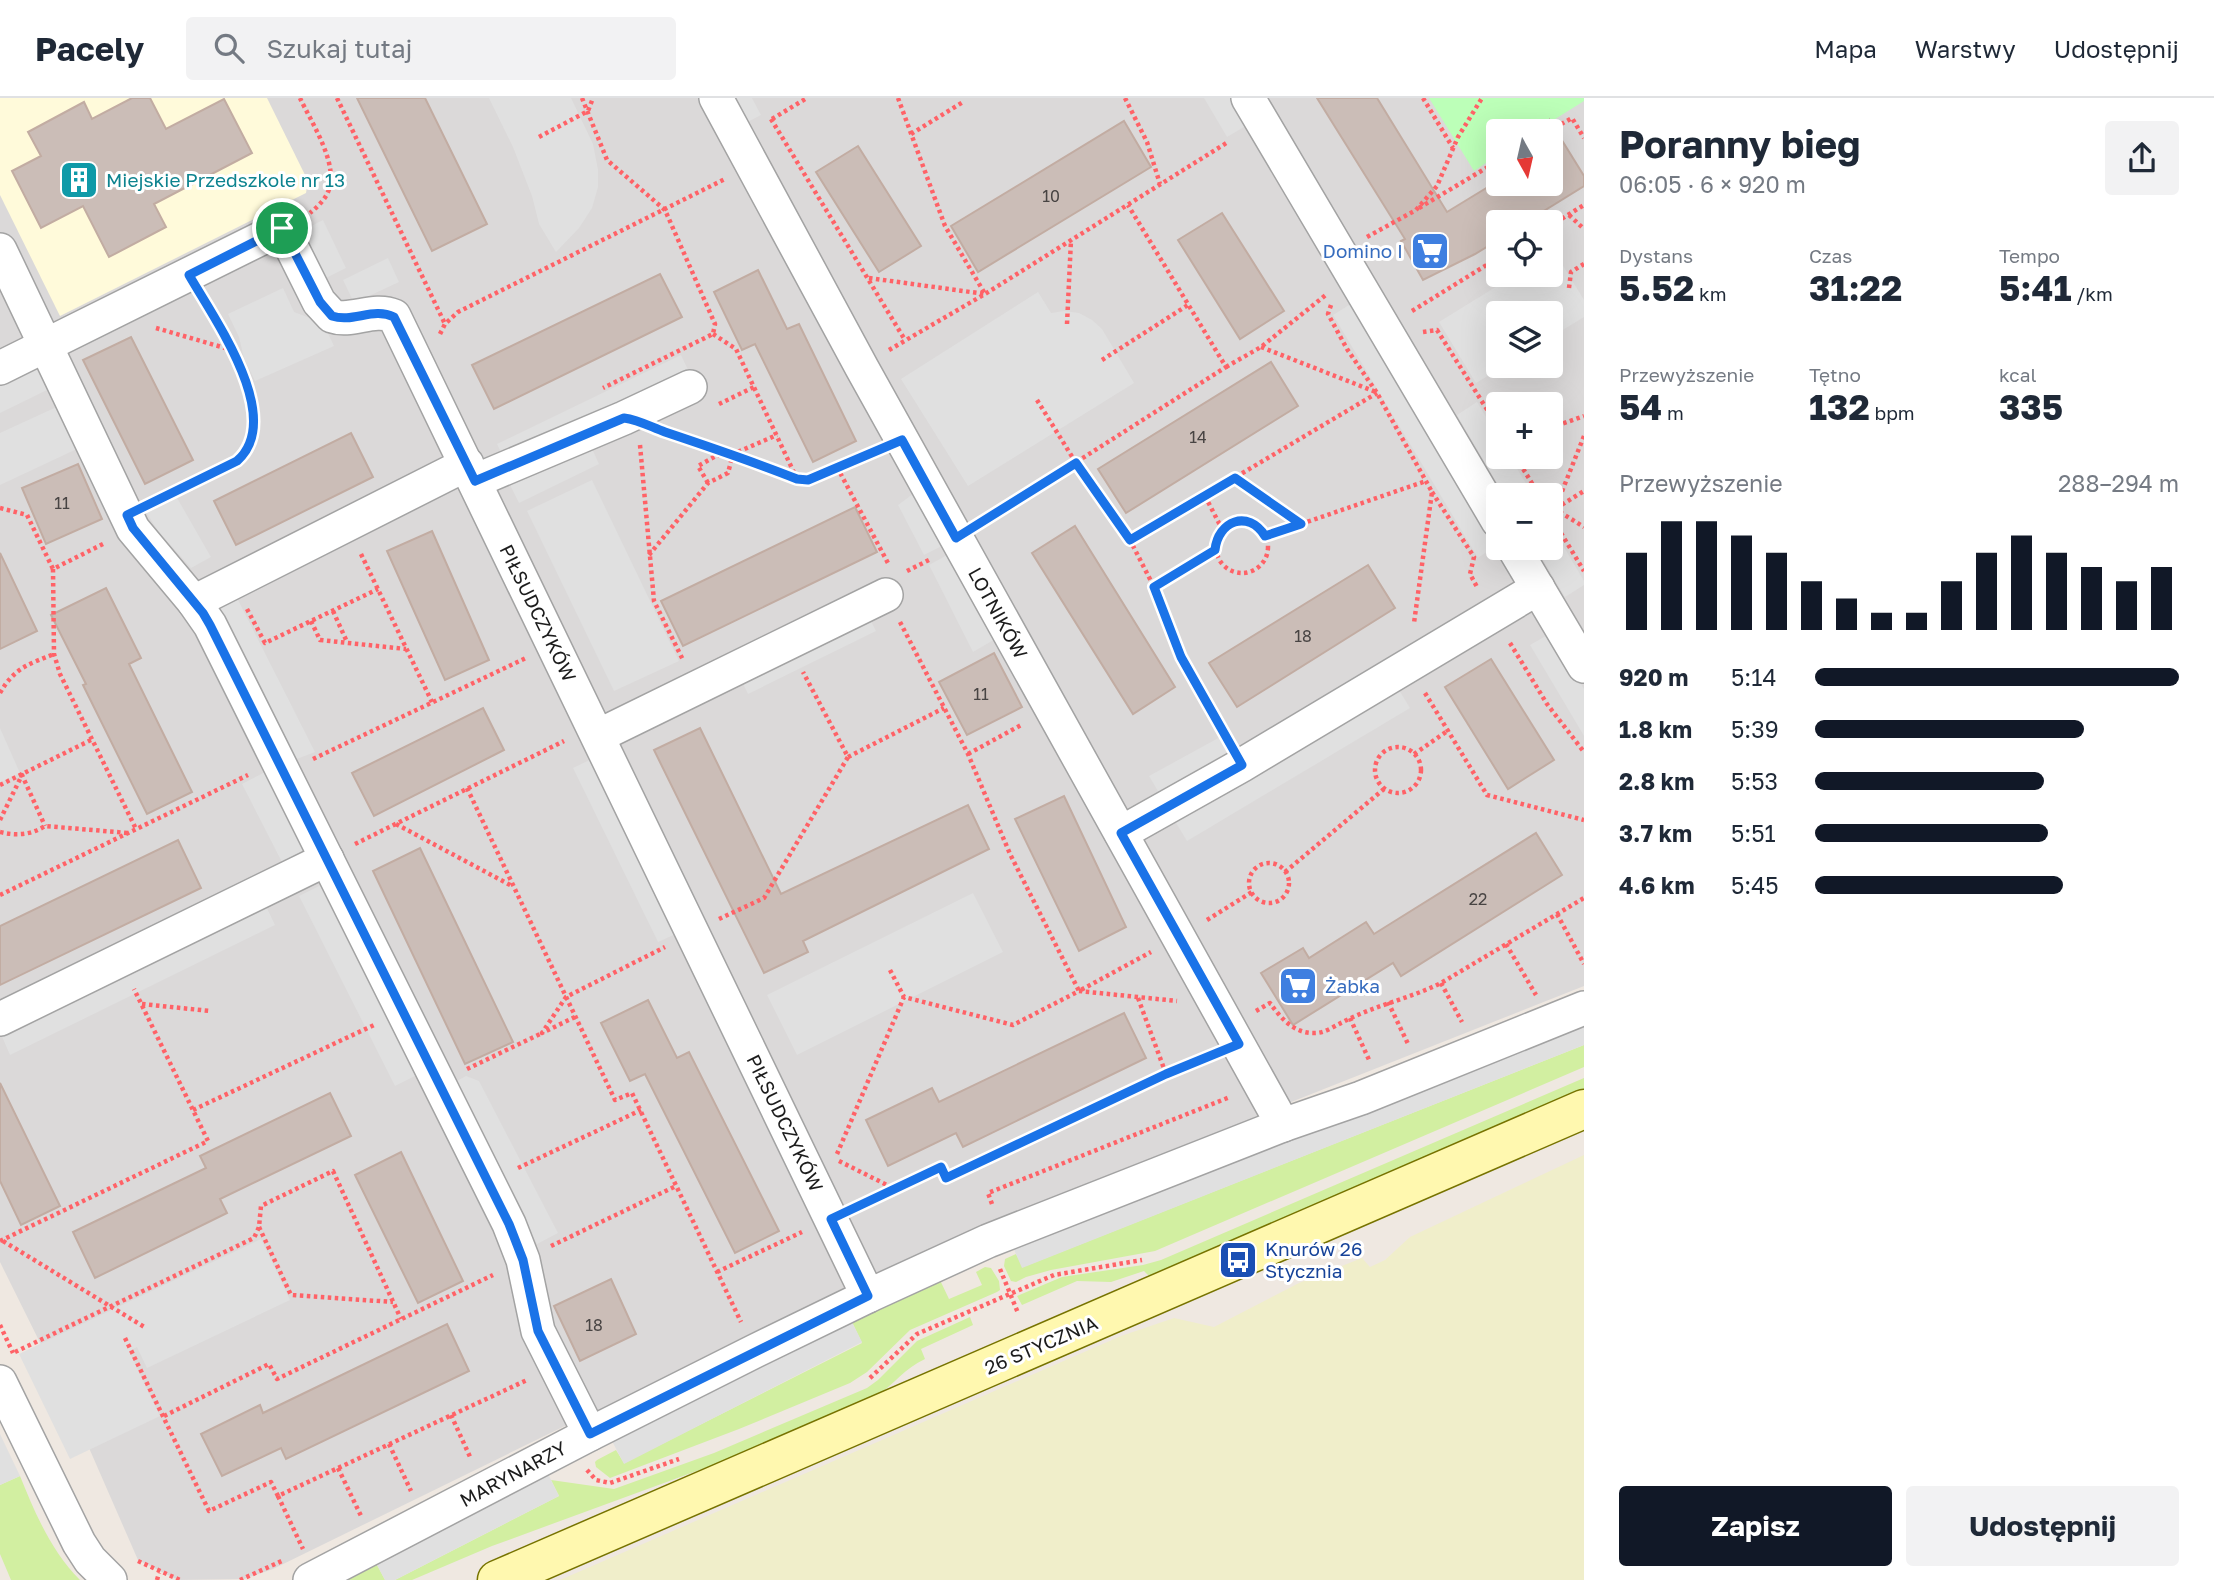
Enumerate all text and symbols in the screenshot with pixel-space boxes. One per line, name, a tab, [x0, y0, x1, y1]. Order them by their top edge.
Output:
search box	[186, 17, 676, 80]
text: Pacely	[35, 29, 144, 68]
icon: search	[210, 29, 248, 67]
text: Szukaj tutaj	[266, 33, 413, 64]
text: Mapa	[1814, 34, 1877, 63]
text: Warstwy	[1915, 34, 2016, 63]
text: Udostępnij	[2054, 34, 2179, 63]
north arrow	[1486, 119, 1563, 196]
map controls	[1486, 119, 1563, 560]
text: Poranny bieg	[1619, 121, 1860, 166]
button: share	[2105, 121, 2179, 195]
building icon: Miejskie Przedszkole nr 13	[58, 159, 100, 201]
place label: Miejskie Przedszkole nr 13	[106, 168, 345, 191]
text: 06:05 · 6 × 920 m	[1619, 170, 1806, 198]
house number: 10	[1042, 186, 1060, 206]
pin	[252, 198, 312, 258]
icon: arrive	[263, 209, 301, 247]
button: locate	[1486, 210, 1563, 287]
supermarket icon: Domino I	[1409, 230, 1451, 272]
place label: Domino I	[1323, 239, 1403, 262]
text: Dystans	[1619, 244, 1693, 267]
text: Czas	[1809, 244, 1852, 267]
text: Tempo	[1999, 244, 2060, 267]
text: 5.52	[1619, 267, 1694, 309]
text: 31:22	[1809, 267, 1902, 309]
text: 5:41	[1999, 267, 2071, 309]
text: km	[1694, 282, 1727, 305]
text: /km	[2071, 282, 2113, 305]
button: layers	[1486, 301, 1563, 378]
text: Przewyższenie	[1619, 363, 1754, 386]
text: Tętno	[1809, 363, 1861, 386]
text: kcal	[1999, 363, 2037, 386]
text: 54	[1619, 386, 1662, 428]
text: 132	[1809, 386, 1870, 428]
text: 335	[1999, 386, 2063, 428]
button: +	[1486, 392, 1563, 469]
text: m	[1662, 401, 1684, 424]
text: bpm	[1870, 401, 1915, 424]
house number: 14	[1189, 427, 1207, 447]
text: Przewyższenie	[1619, 469, 1783, 497]
text: 288–294 m	[2058, 469, 2179, 497]
button: −	[1486, 483, 1563, 560]
house number: 11	[54, 493, 70, 513]
street label: PIŁSUDCZYKÓW	[495, 540, 582, 685]
street label: LOTNIKÓW	[964, 563, 1033, 662]
house number: 18	[1294, 626, 1312, 646]
text: 920 m	[1619, 663, 1688, 691]
text: 5:14	[1731, 663, 1776, 691]
house number: 11	[973, 684, 989, 704]
text: 1.8 km	[1619, 715, 1692, 743]
text: 5:39	[1731, 715, 1779, 743]
text: 2.8 km	[1619, 767, 1694, 795]
text: 5:53	[1731, 767, 1778, 795]
text: 3.7 km	[1619, 819, 1692, 847]
text: 5:51	[1731, 819, 1776, 847]
text: 4.6 km	[1619, 871, 1695, 899]
text: 5:45	[1731, 871, 1779, 899]
house number: 22	[1469, 889, 1487, 909]
supermarket icon: Żabka	[1277, 965, 1319, 1007]
place label: Żabka	[1325, 974, 1380, 997]
street label: PIŁSUDCZYKÓW	[742, 1050, 829, 1195]
place label: Knurów 26 Stycznia	[1265, 1237, 1362, 1282]
bus stop icon: Knurów 26 Stycznia	[1217, 1239, 1259, 1281]
street label: 26 STYCZNIA	[981, 1310, 1101, 1379]
house number: 18	[585, 1315, 603, 1335]
street label: MARYNARZY	[456, 1436, 570, 1511]
button: Zapisz	[1619, 1486, 1892, 1566]
button: Udostępnij	[1906, 1486, 2179, 1566]

